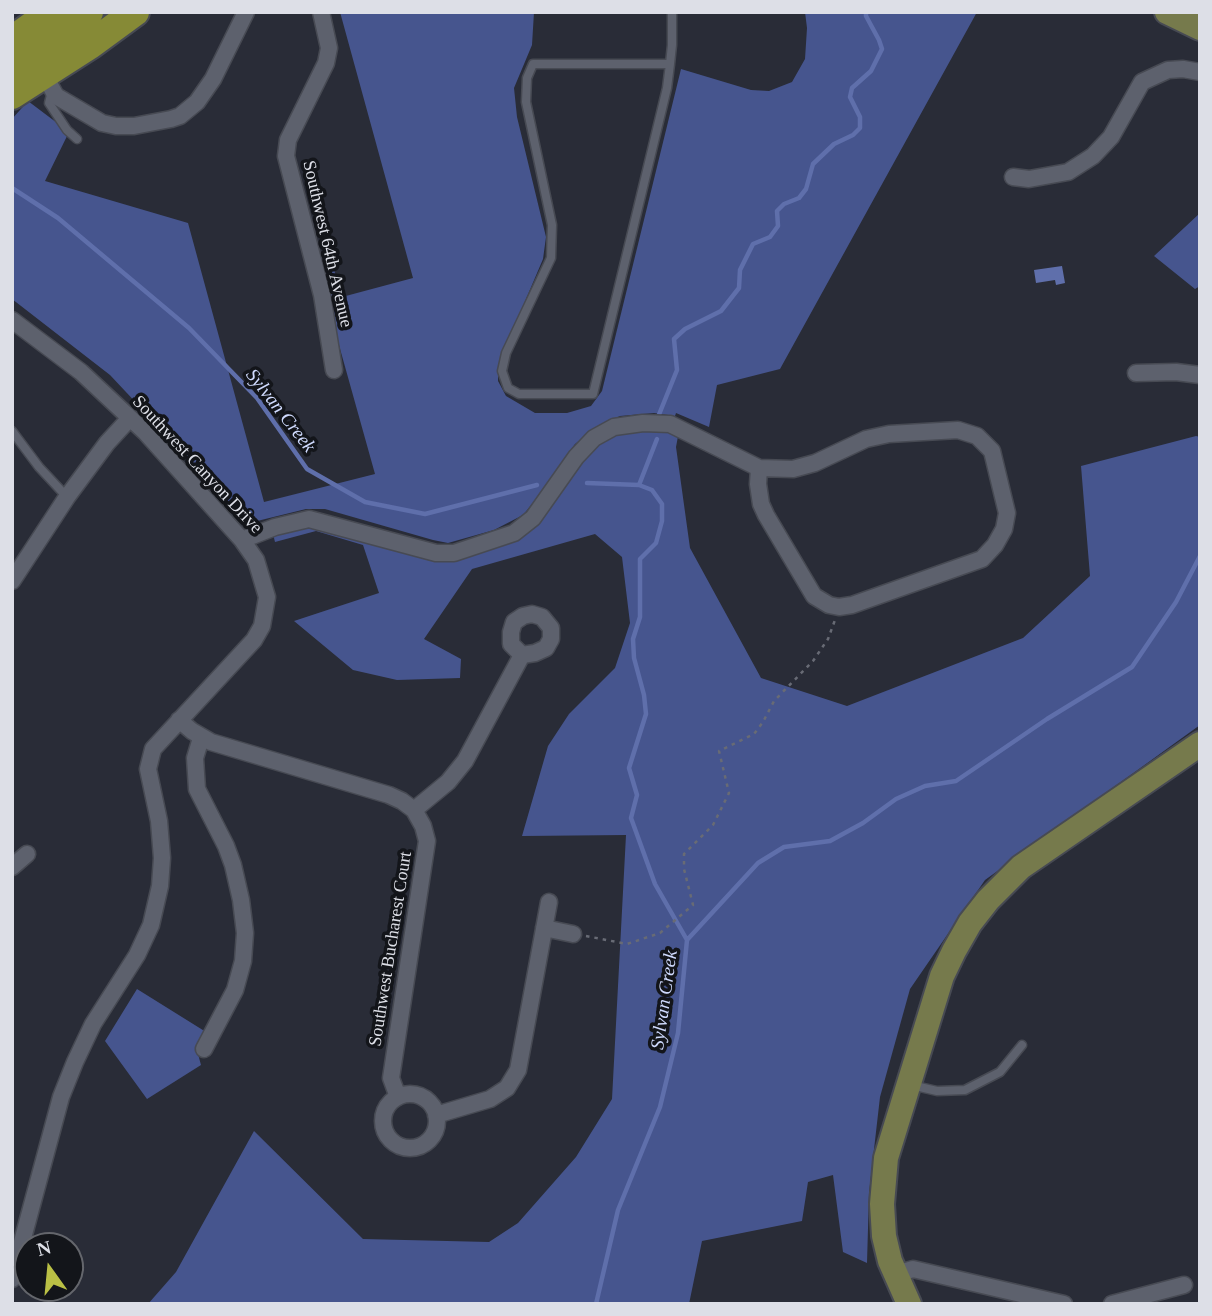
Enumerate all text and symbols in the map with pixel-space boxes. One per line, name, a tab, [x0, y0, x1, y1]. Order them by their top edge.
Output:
street label: Southwest 64th Avenue	[297, 158, 357, 330]
water label: Sylvan Creek	[240, 365, 320, 457]
street label: Southwest Canyon Drive	[127, 391, 267, 539]
street label: Southwest Bucharest Court	[365, 850, 417, 1048]
water label: Sylvan Creek	[647, 949, 683, 1051]
north arrow	[14, 1232, 84, 1302]
text: N	[35, 1236, 53, 1260]

